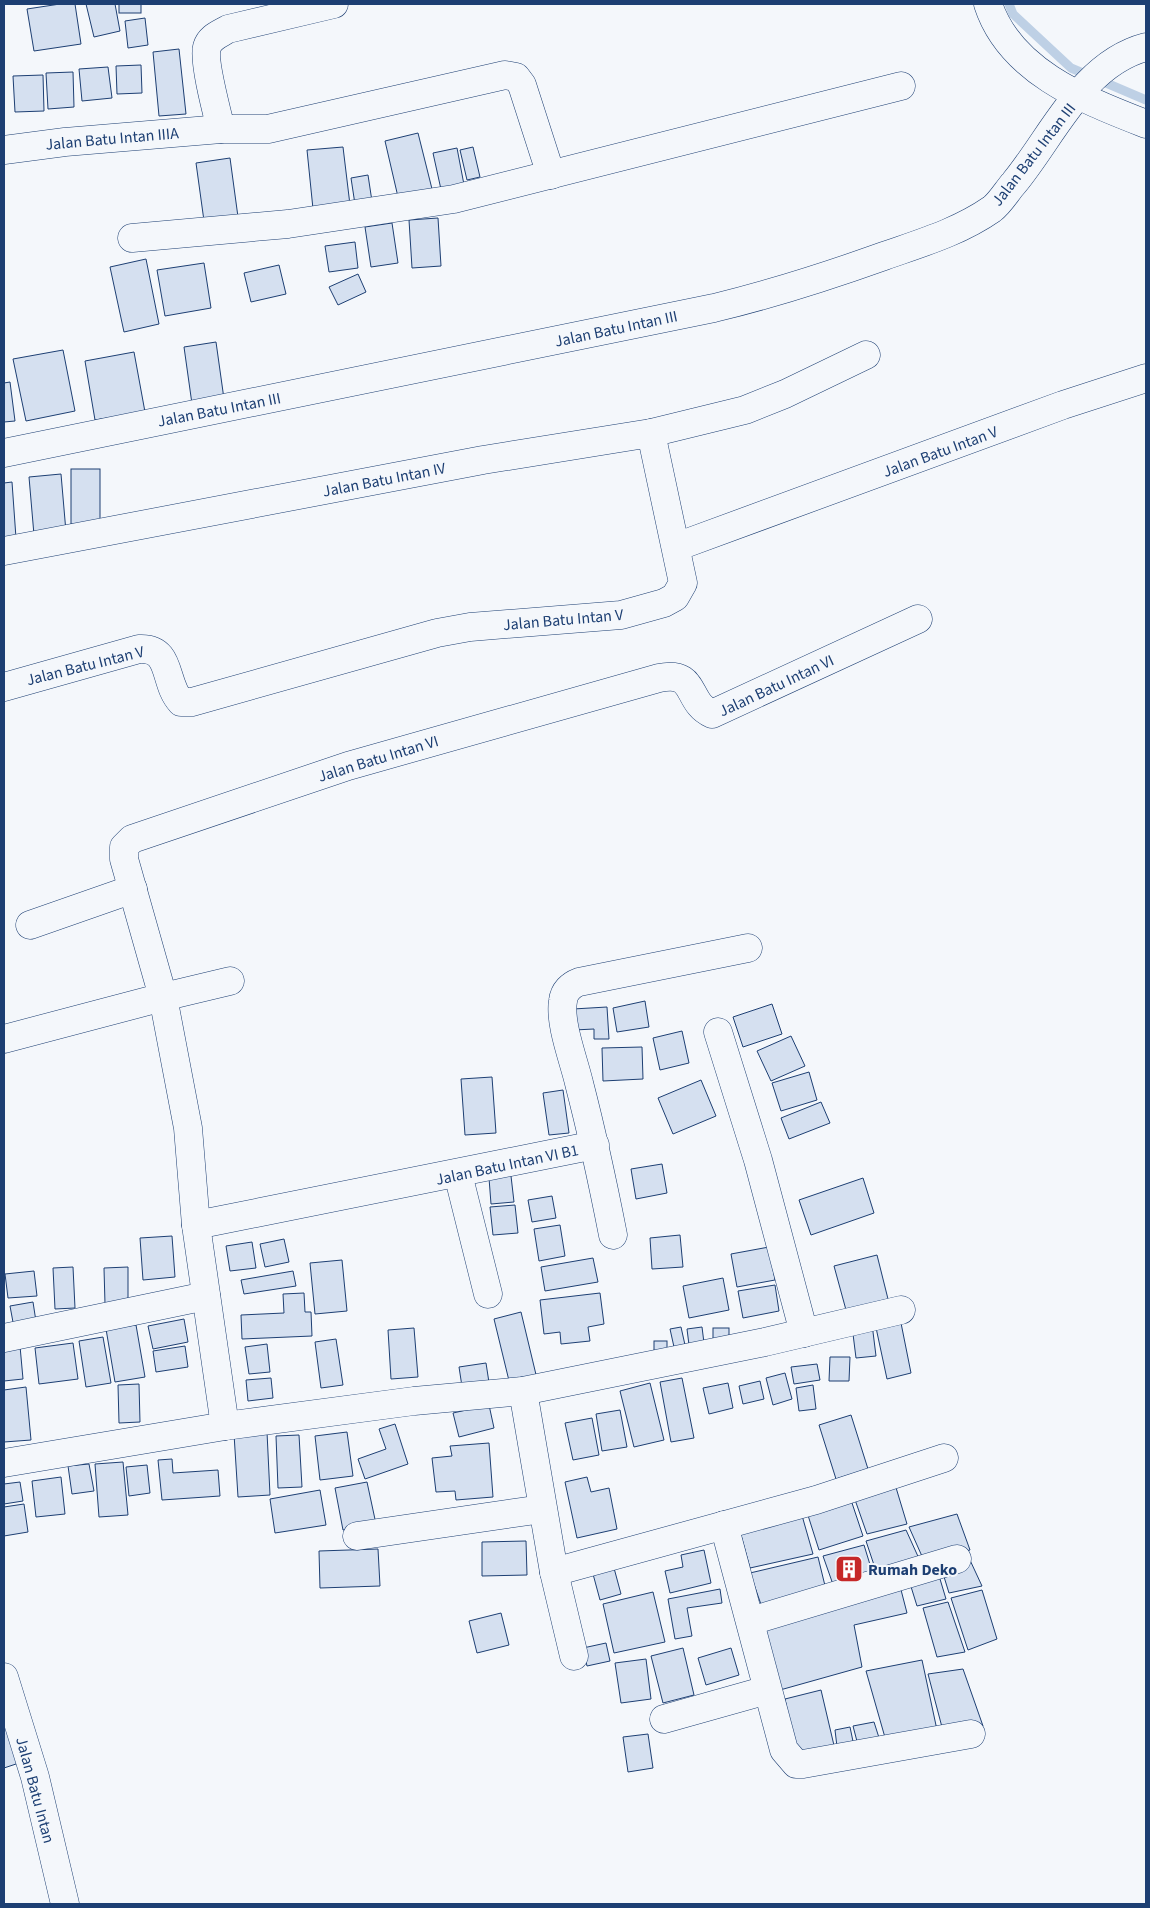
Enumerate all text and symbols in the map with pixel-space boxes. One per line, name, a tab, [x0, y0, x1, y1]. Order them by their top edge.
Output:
street label: Jalan Batu Intan III	[987, 99, 1081, 211]
street label: Jalan Batu Intan IIIA	[45, 122, 180, 156]
street label: Jalan Batu Intan III	[553, 305, 680, 353]
street label: Jalan Batu Intan III	[156, 387, 283, 433]
street label: Jalan Batu Intan V	[880, 421, 1002, 483]
street label: Jalan Batu Intan IV	[321, 457, 448, 503]
street label: Jalan Batu Intan V	[502, 604, 625, 636]
street label: Jalan Batu Intan V	[24, 641, 147, 691]
street label: Jalan Batu Intan VI	[715, 650, 838, 722]
street label: Jalan Batu Intan VI	[315, 730, 441, 788]
street label: Jalan Batu Intan VI B1	[434, 1139, 581, 1191]
building icon: Rumah Deko	[834, 1554, 864, 1584]
place label: Rumah Deko	[868, 1559, 957, 1581]
street label: Jalan Batu Intan	[10, 1735, 60, 1846]

